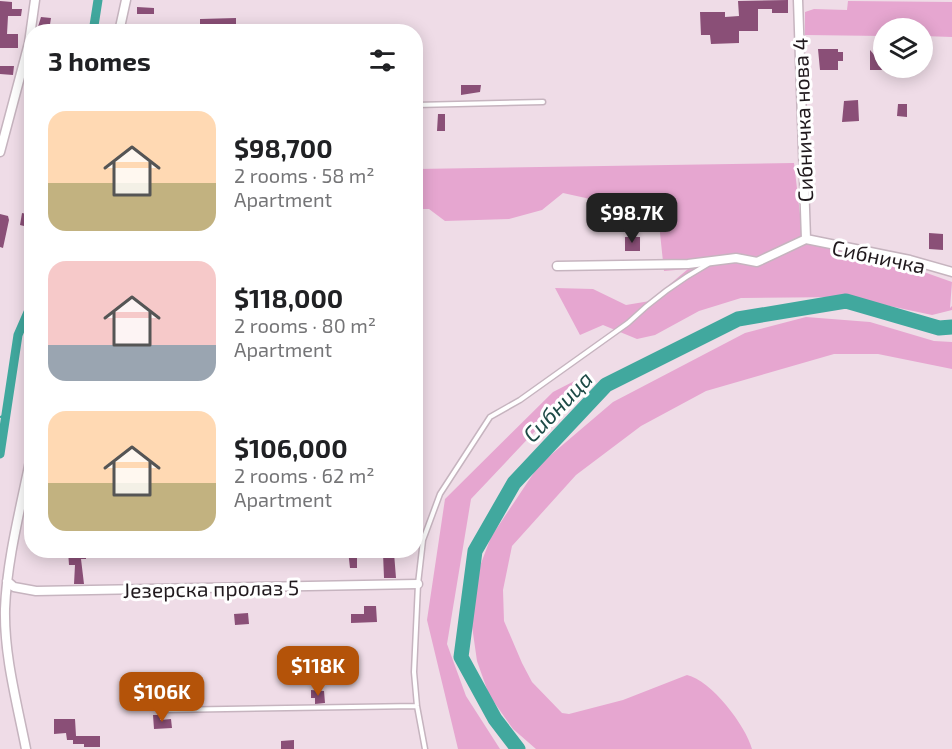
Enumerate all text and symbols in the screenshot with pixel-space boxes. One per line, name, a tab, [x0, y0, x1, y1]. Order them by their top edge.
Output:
map controls	[873, 18, 933, 78]
button: layers	[873, 18, 933, 78]
street label: Сибничка нова 4	[787, 37, 817, 203]
icon: filters	[366, 44, 399, 77]
text: 3 homes	[48, 45, 151, 76]
text: $98,700	[234, 132, 333, 163]
icon: home	[96, 135, 168, 207]
text: 2 rooms · 58 m²	[234, 163, 375, 187]
text: Apartment	[234, 187, 332, 211]
pin: $98.7K	[583, 193, 681, 244]
text: $98.7K	[600, 200, 664, 224]
street label: Сибничка	[830, 234, 928, 278]
text: $118,000	[234, 282, 343, 313]
icon: home	[96, 285, 168, 357]
text: 2 rooms · 80 m²	[234, 313, 376, 337]
text: Apartment	[234, 337, 332, 361]
water label: Сибница	[517, 365, 597, 447]
text: $106,000	[234, 432, 348, 463]
icon: home	[96, 435, 168, 507]
text: 2 rooms · 62 m²	[234, 463, 374, 487]
text: Apartment	[234, 487, 332, 511]
street label: Језерска пролаз 5	[123, 574, 299, 602]
pin: $118K	[276, 646, 360, 697]
text: $118K	[291, 653, 345, 677]
pin: $106K	[120, 672, 204, 723]
text: $106K	[133, 679, 191, 703]

